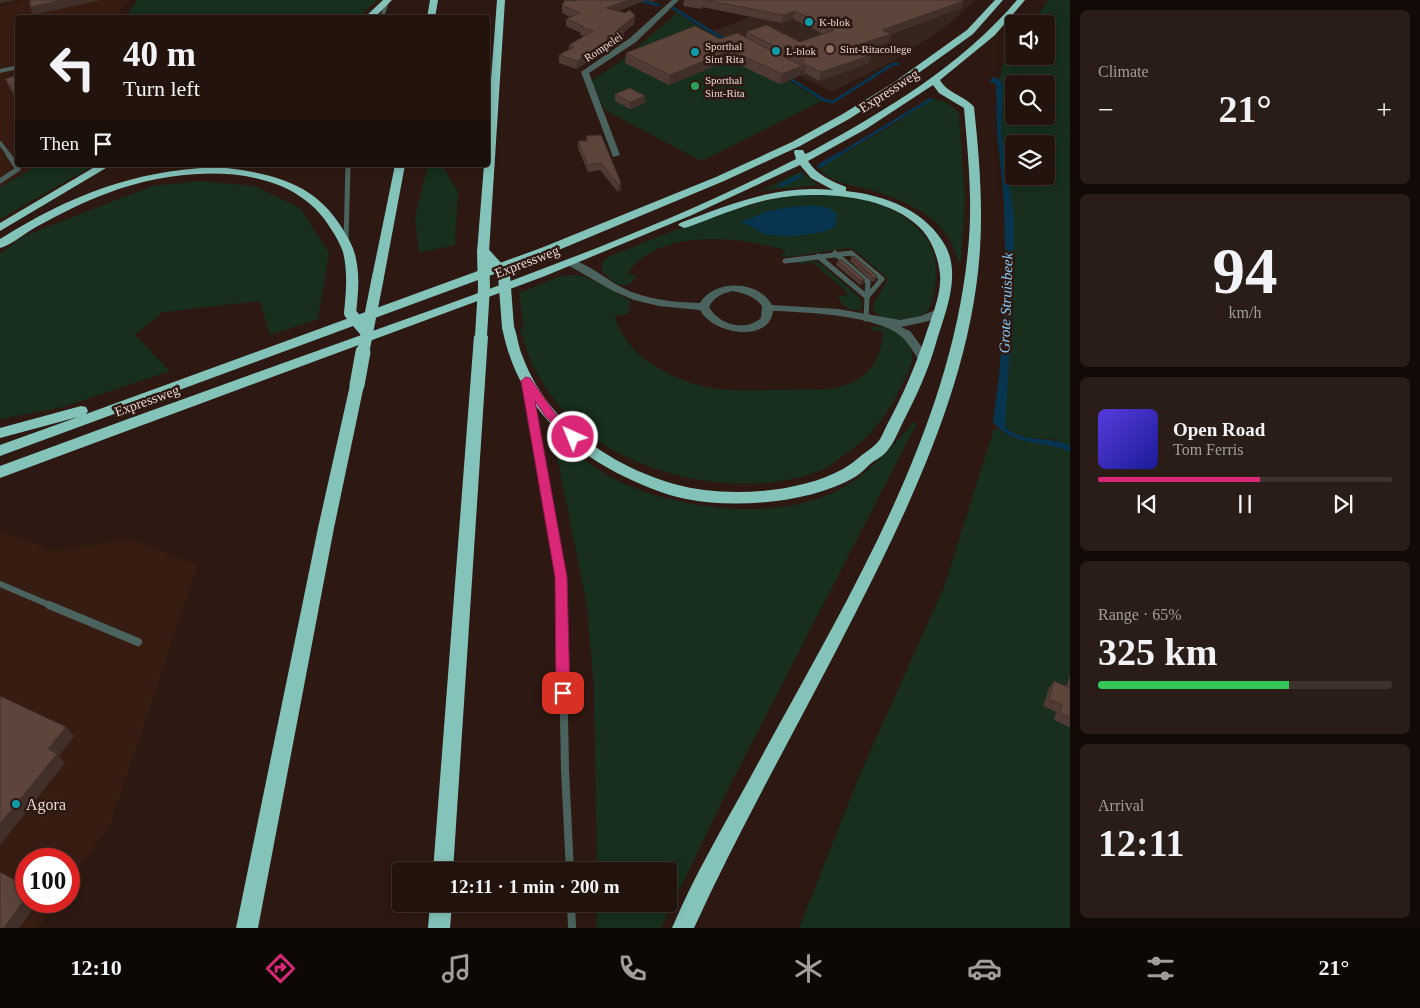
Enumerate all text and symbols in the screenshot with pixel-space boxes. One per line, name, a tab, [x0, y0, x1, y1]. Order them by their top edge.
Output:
map controls	[1005, 15, 1055, 185]
button: sound	[1005, 15, 1055, 65]
marker: K-blok	[803, 16, 815, 28]
place label: K-blok	[819, 16, 851, 28]
street label: Rompelei	[582, 30, 624, 64]
icon: left	[40, 35, 105, 100]
text: 40 m	[123, 35, 196, 74]
place label: Sporthal Sint Rita	[705, 40, 744, 65]
marker: Sint-Ritacollege	[824, 43, 836, 55]
place label: Sint-Ritacollege	[840, 43, 912, 55]
marker: L-blok	[770, 45, 782, 57]
place label: L-blok	[786, 45, 816, 57]
marker: Sporthal Sint Rita	[689, 46, 701, 58]
text: Climate	[1098, 63, 1149, 80]
street label: Expressweg	[857, 66, 921, 116]
place label: Sporthal Sint-Rita	[705, 74, 745, 99]
button: search	[1005, 75, 1055, 125]
text: Turn left	[123, 76, 200, 101]
marker: Sporthal Sint-Rita	[689, 80, 701, 92]
text: 21°	[1218, 88, 1272, 130]
text: −	[1098, 94, 1114, 125]
text: +	[1376, 94, 1392, 125]
icon: arrive	[89, 130, 117, 158]
text: Then	[40, 133, 79, 154]
button: layers	[1005, 135, 1055, 185]
text: 94	[1213, 235, 1278, 307]
street label: Expressweg	[493, 243, 561, 281]
water label: Grote Struisbeek	[996, 252, 1016, 354]
text: km/h	[1229, 304, 1261, 321]
street label: Expressweg	[113, 382, 181, 420]
position arrow	[546, 410, 598, 462]
text: Open Road	[1173, 419, 1265, 440]
text: Tom Ferris	[1173, 441, 1243, 458]
icon: previous	[1133, 490, 1161, 518]
icon: pause	[1231, 490, 1259, 518]
icon: next	[1329, 490, 1357, 518]
text: Range · 65%	[1098, 606, 1182, 623]
text: 325 km	[1098, 631, 1217, 673]
pin	[542, 672, 584, 714]
icon: arrive	[549, 679, 577, 707]
place label: Agora	[26, 796, 66, 814]
text: Arrival	[1098, 797, 1144, 814]
marker: Agora	[10, 798, 22, 810]
text: 12:11	[1098, 822, 1185, 864]
speed limit sign: 100	[15, 848, 80, 913]
text: 12:11 · 1 min · 200 m	[450, 876, 619, 897]
icon: directions	[263, 951, 298, 986]
icon: music	[439, 951, 474, 986]
icon: phone	[615, 951, 650, 986]
icon: climate	[791, 951, 826, 986]
icon: car	[967, 951, 1002, 986]
icon: filters	[1143, 951, 1178, 986]
text: 12:10	[70, 955, 122, 980]
text: 21°	[1319, 955, 1349, 980]

